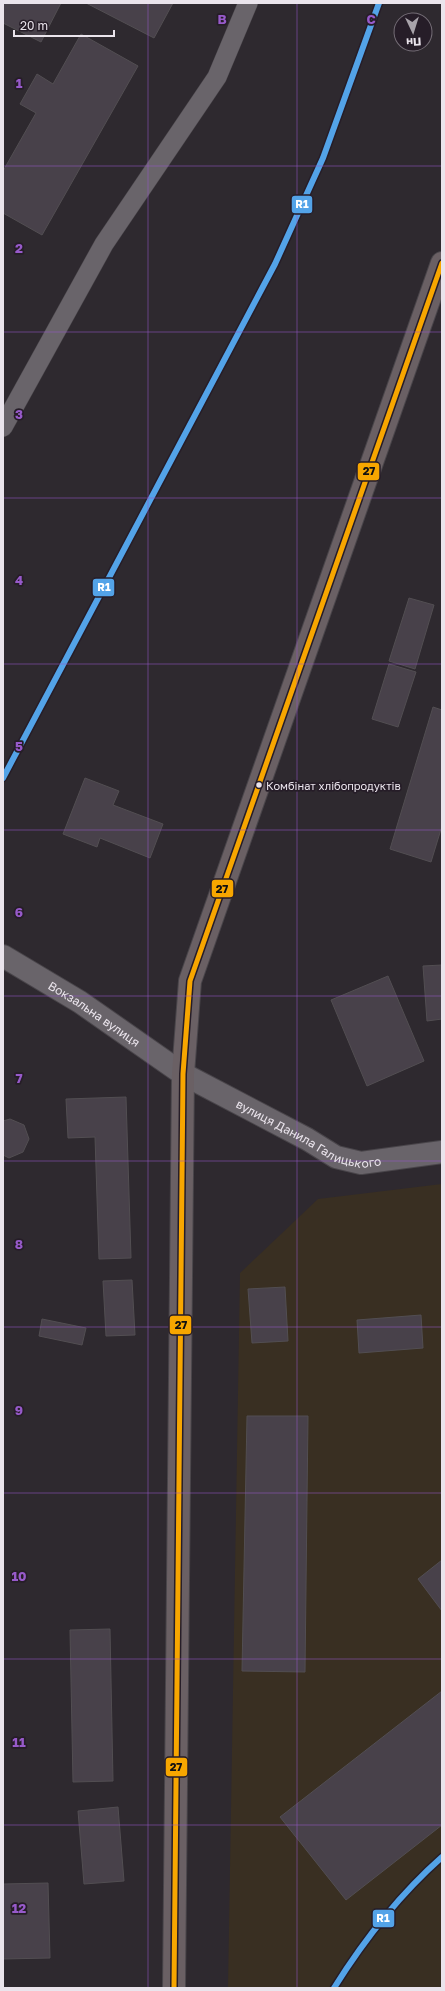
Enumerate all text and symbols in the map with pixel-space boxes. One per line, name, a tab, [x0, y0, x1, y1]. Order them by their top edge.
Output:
text: B	[217, 11, 227, 27]
text: C	[366, 11, 376, 27]
scale bar	[14, 12, 114, 38]
north arrow	[393, 12, 433, 52]
text: 20 m	[20, 18, 48, 33]
text: Пн	[406, 35, 422, 50]
text: 1	[16, 75, 23, 91]
line badge: R1	[291, 195, 313, 214]
text: R1	[295, 197, 309, 210]
text: 2	[15, 240, 23, 256]
text: 3	[15, 406, 23, 422]
line badge: 27	[357, 462, 380, 481]
text: 27	[363, 464, 375, 477]
text: 4	[15, 572, 23, 588]
line badge: R1	[92, 578, 115, 597]
text: R1	[97, 580, 111, 593]
text: 5	[15, 738, 23, 754]
place label: Комбінат хлібопродуктів	[266, 779, 401, 792]
marker: Комбінат хлібопродуктів	[254, 780, 264, 790]
line badge: 27	[211, 879, 234, 898]
text: 27	[216, 882, 228, 895]
text: 6	[15, 904, 23, 920]
street label: Вокзальна вулиця	[46, 977, 143, 1049]
text: 7	[15, 1070, 23, 1086]
street label: вулиця Данила Галицького	[234, 1096, 382, 1170]
text: 8	[15, 1236, 23, 1252]
line badge: 27	[169, 1315, 192, 1335]
text: 27	[175, 1318, 187, 1331]
text: 9	[15, 1402, 23, 1418]
text: 10	[11, 1568, 27, 1584]
text: 11	[12, 1734, 26, 1750]
line badge: 27	[165, 1757, 188, 1777]
text: 27	[170, 1760, 182, 1773]
text: 12	[12, 1900, 26, 1916]
line badge: R1	[372, 1909, 395, 1928]
text: R1	[376, 1911, 390, 1924]

